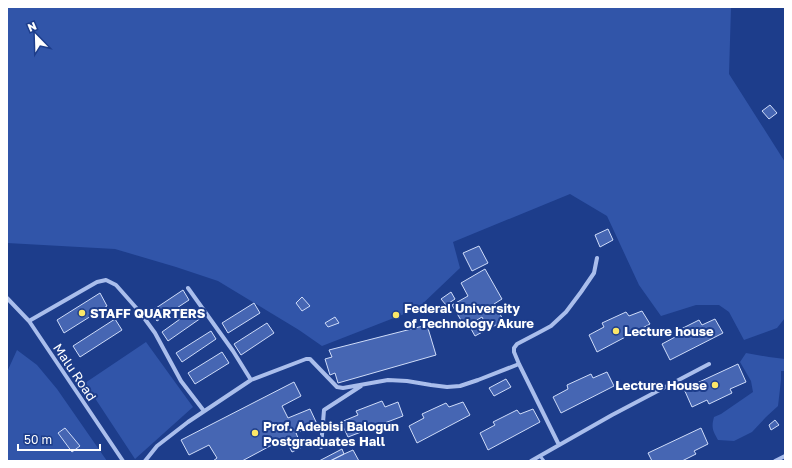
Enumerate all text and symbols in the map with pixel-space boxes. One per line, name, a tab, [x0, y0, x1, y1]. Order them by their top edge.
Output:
north arrow	[16, 16, 56, 56]
text: N	[26, 19, 38, 34]
place label: Federal University of Technology Akure	[404, 300, 534, 331]
place label: STAFF QUARTERS	[90, 305, 206, 321]
marker: STAFF QUARTERS	[77, 308, 87, 318]
marker: Federal University of Technology Akure	[391, 310, 401, 320]
place label: Lecture house	[624, 323, 714, 339]
marker: Lecture house	[611, 326, 621, 336]
street label: Malu Road	[50, 340, 100, 404]
place label: Lecture House	[615, 377, 707, 393]
marker: Lecture House	[710, 380, 720, 390]
place label: Prof. Adebisi Balogun Postgraduates Hall	[263, 418, 399, 449]
scale bar	[18, 426, 100, 452]
marker: Prof. Adebisi Balogun Postgraduates Hall	[250, 428, 260, 438]
text: 50 m	[24, 432, 52, 447]

